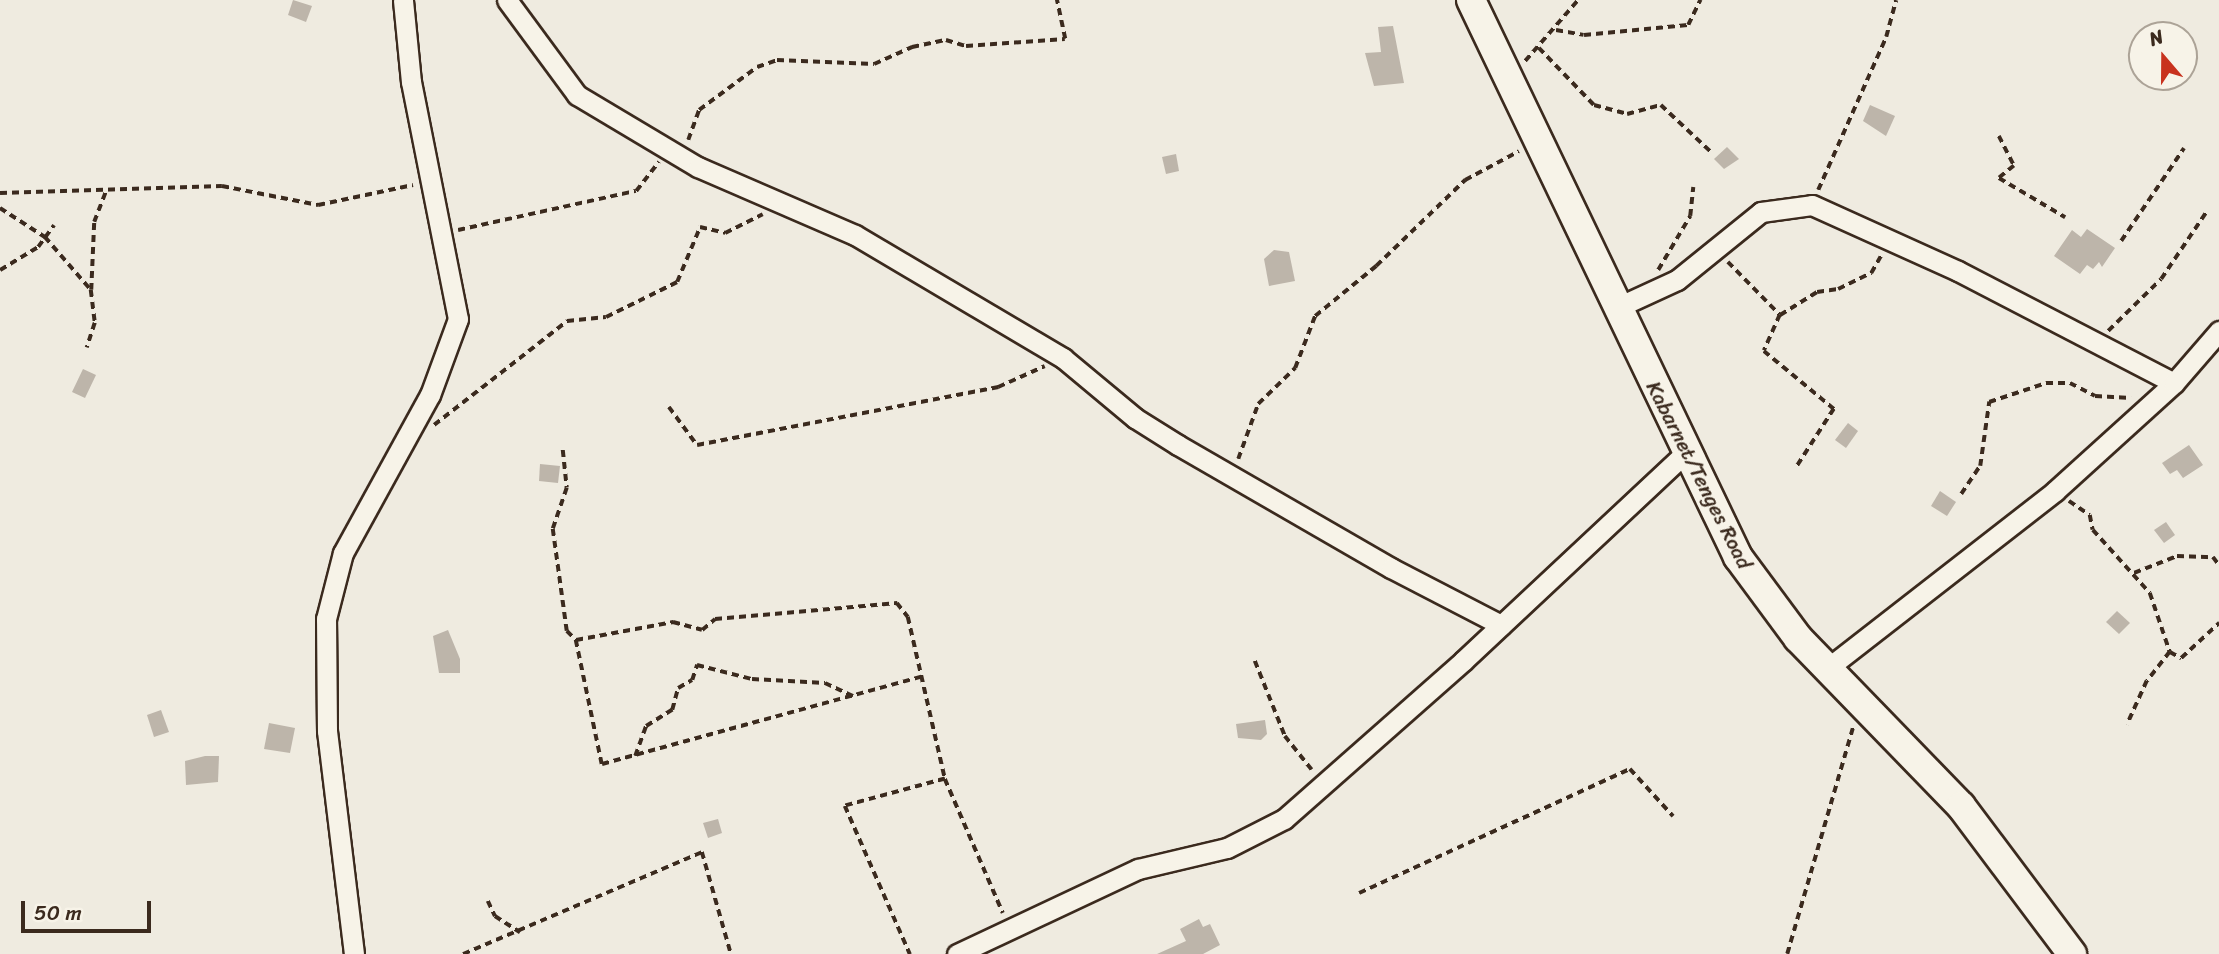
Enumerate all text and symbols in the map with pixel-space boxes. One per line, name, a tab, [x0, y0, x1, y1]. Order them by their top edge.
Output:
text: N	[2144, 20, 2168, 55]
north arrow	[2128, 21, 2198, 91]
street label: Kabarnet/Tenges Road	[1641, 377, 1757, 573]
scale bar	[24, 888, 154, 932]
text: 50 m	[34, 894, 82, 932]

